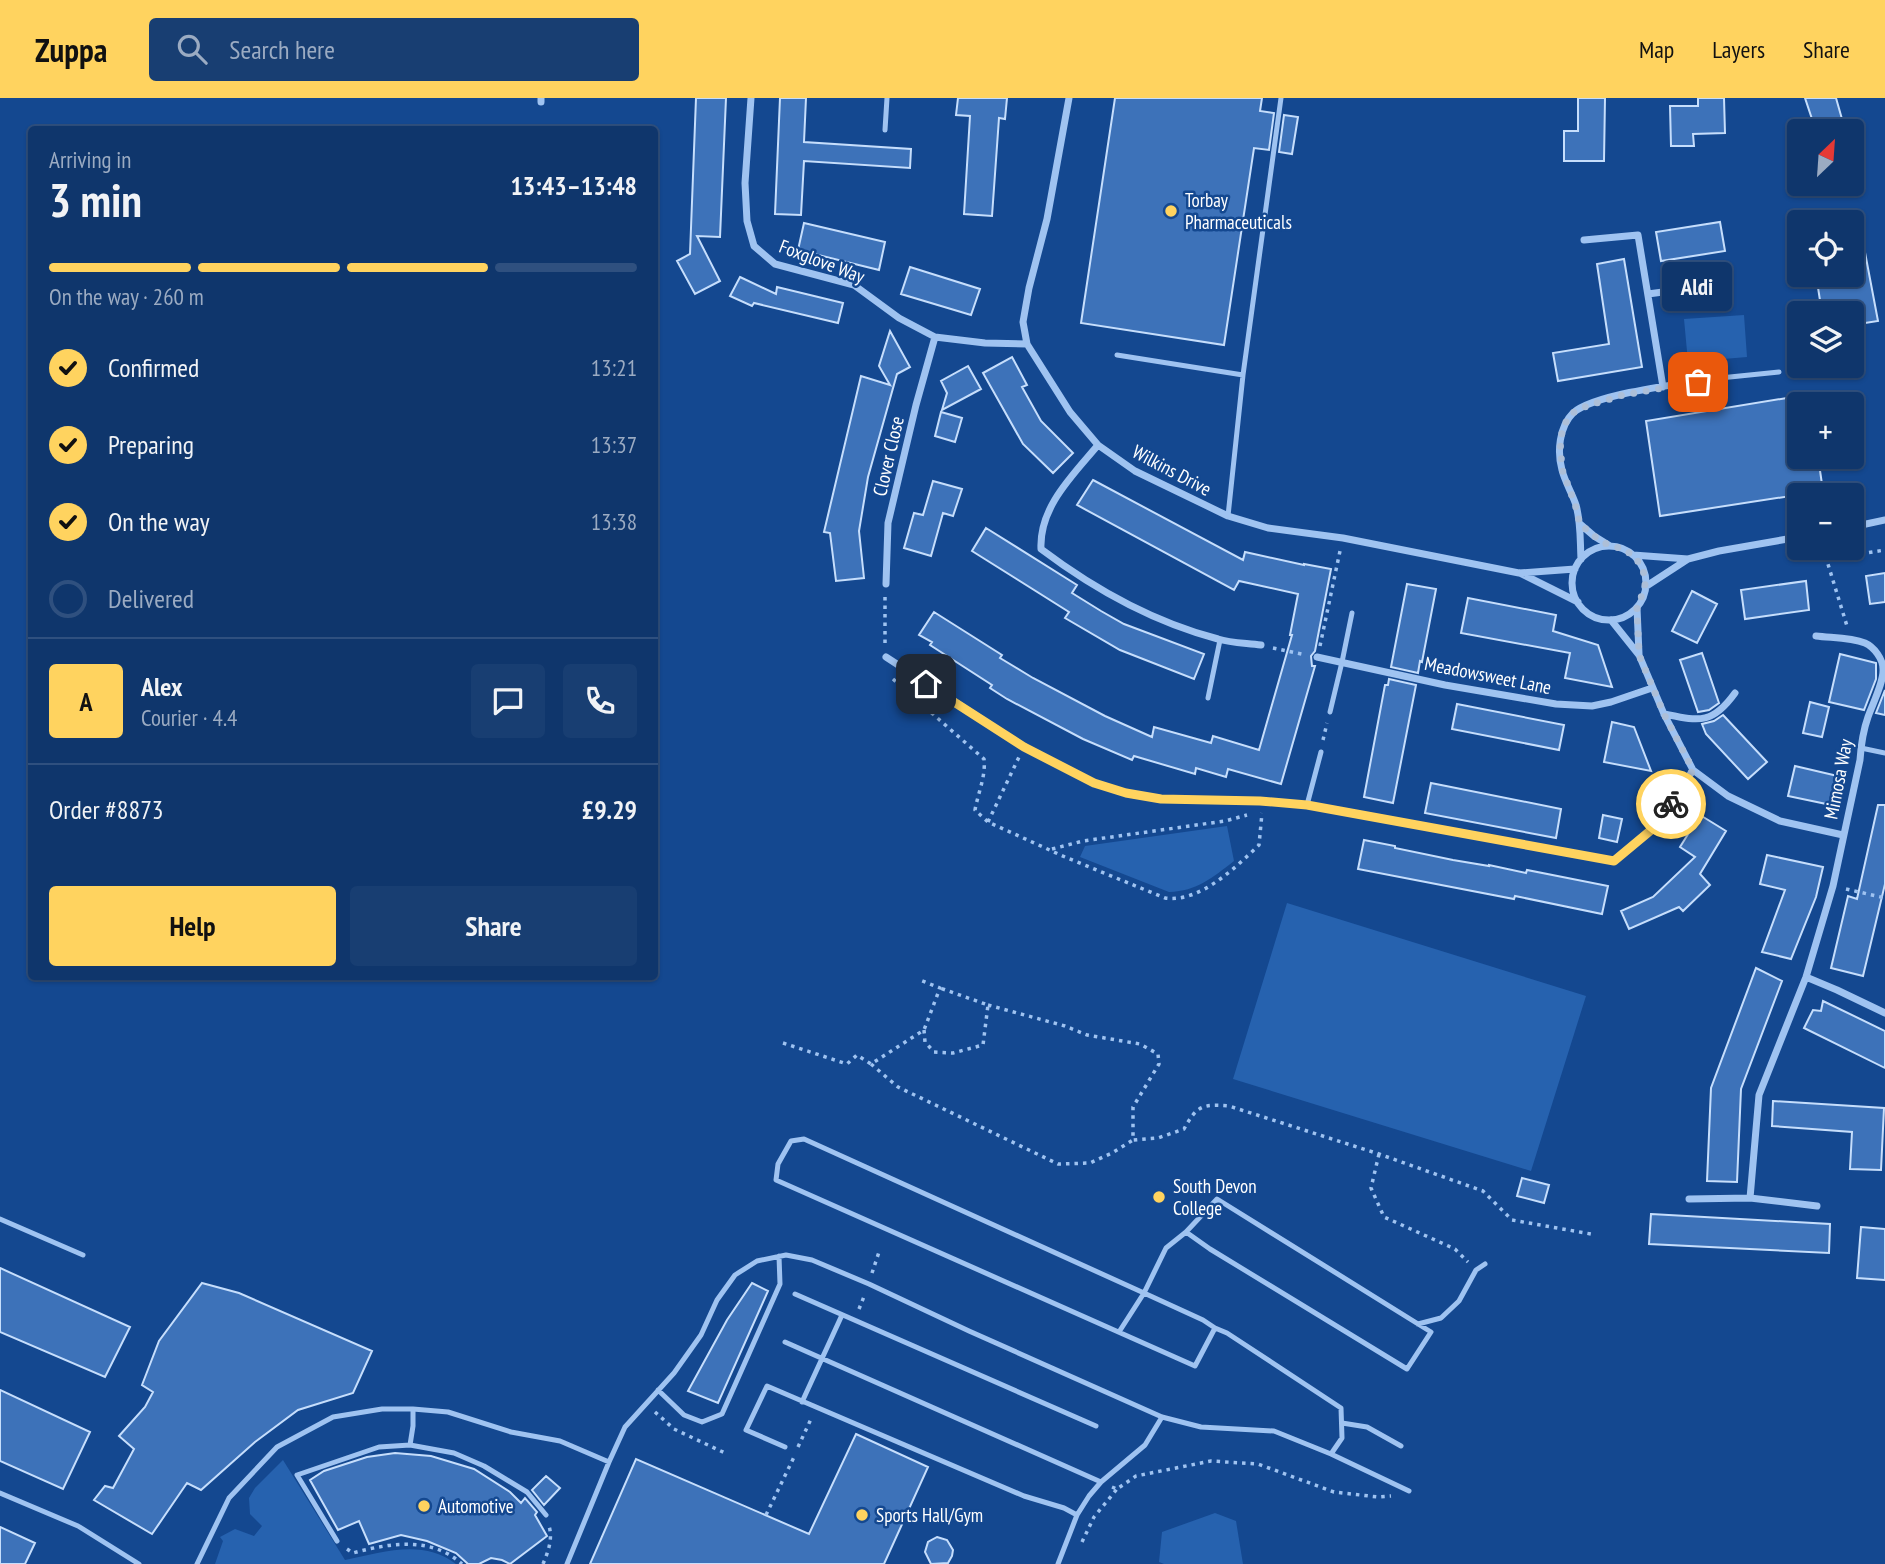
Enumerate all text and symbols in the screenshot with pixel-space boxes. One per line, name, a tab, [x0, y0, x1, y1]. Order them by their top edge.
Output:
search box	[149, 18, 639, 81]
text: Zuppa	[35, 28, 107, 71]
icon: search	[173, 30, 211, 68]
text: Search here	[229, 33, 335, 66]
text: Map	[1639, 34, 1674, 65]
text: Layers	[1712, 34, 1765, 65]
text: Share	[1803, 34, 1850, 65]
north arrow	[1787, 119, 1864, 196]
map controls	[1787, 119, 1864, 560]
text: Arriving in	[49, 145, 131, 174]
text: 13:43–13:48	[510, 169, 637, 202]
text: 3 min	[49, 170, 142, 230]
place label: Torbay Pharmaceuticals	[1185, 188, 1292, 234]
marker: Torbay Pharmaceuticals	[1163, 203, 1179, 219]
button: locate	[1787, 210, 1864, 287]
street label: Foxglove Way	[776, 234, 869, 289]
callout: Aldi	[1663, 263, 1733, 312]
text: Aldi	[1681, 272, 1713, 301]
text: On the way · 260 m	[49, 282, 204, 311]
button: layers	[1787, 301, 1864, 378]
icon: check	[49, 349, 87, 387]
text: Confirmed	[108, 351, 199, 384]
pin	[1668, 352, 1728, 412]
text: 13:21	[591, 353, 637, 382]
icon: bag	[1679, 363, 1717, 401]
button: +	[1787, 392, 1864, 469]
street label: Clover Close	[867, 414, 909, 498]
icon: check	[49, 426, 87, 464]
text: Preparing	[108, 428, 194, 461]
text: 13:37	[591, 430, 637, 459]
street label: Wilkins Drive	[1128, 439, 1216, 501]
button: −	[1787, 483, 1864, 560]
icon: check	[49, 503, 87, 541]
text: On the way	[108, 505, 210, 538]
text: 13:38	[591, 507, 637, 536]
text: Delivered	[108, 582, 194, 615]
street label: Meadowsweet Lane	[1423, 651, 1554, 699]
pin	[896, 654, 956, 714]
button: chat	[471, 664, 545, 738]
button: phone	[563, 664, 637, 738]
icon: home	[907, 665, 945, 703]
text: Alex	[141, 670, 182, 703]
text: A	[79, 685, 93, 718]
text: Courier · 4.4	[141, 703, 237, 732]
street label: Mimosa Way	[1818, 736, 1858, 821]
courier	[1636, 769, 1706, 839]
icon: bike	[1652, 785, 1690, 823]
text: Order #8873	[49, 793, 164, 826]
text: £9.29	[582, 793, 637, 826]
button: Help	[49, 886, 336, 966]
button: Share	[350, 886, 637, 966]
place label: South Devon College	[1173, 1174, 1257, 1220]
marker: South Devon College	[1151, 1189, 1167, 1205]
place label: Automotive	[438, 1494, 514, 1518]
marker: Automotive	[416, 1498, 432, 1514]
place label: Sports Hall/Gym	[876, 1503, 983, 1527]
marker: Sports Hall/Gym	[854, 1507, 870, 1523]

